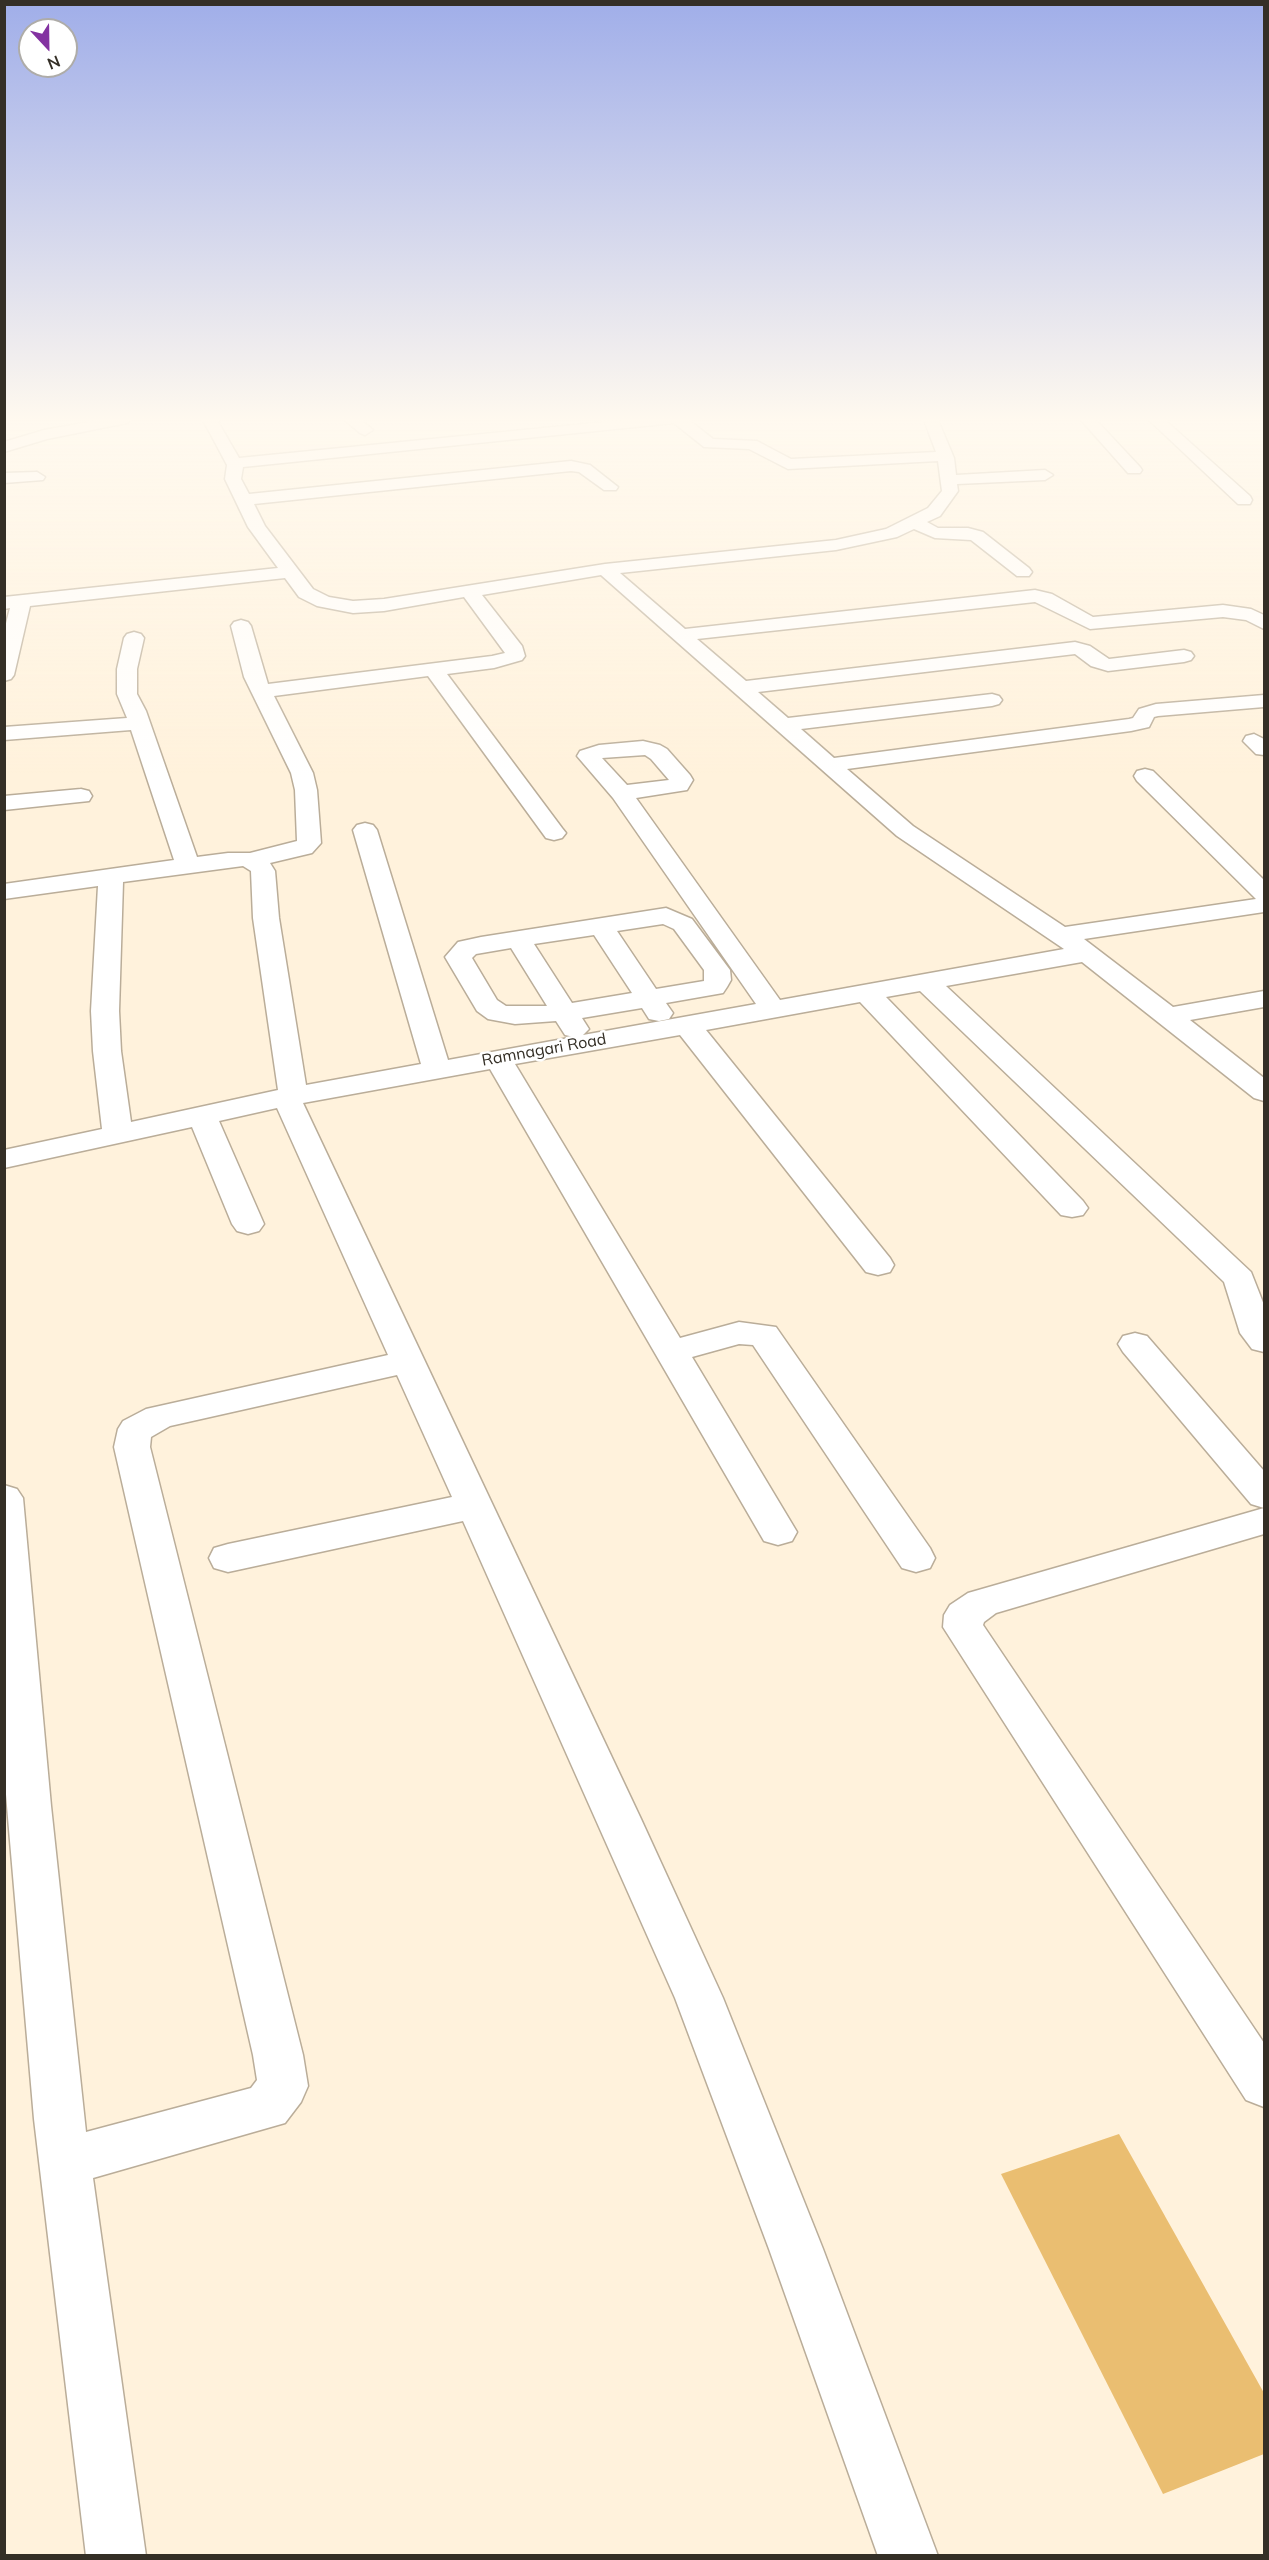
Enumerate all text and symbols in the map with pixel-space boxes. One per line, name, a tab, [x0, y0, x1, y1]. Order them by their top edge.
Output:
north arrow	[18, 18, 78, 78]
text: N	[45, 51, 63, 74]
street label: Ramnagari Road	[480, 1030, 608, 1070]

